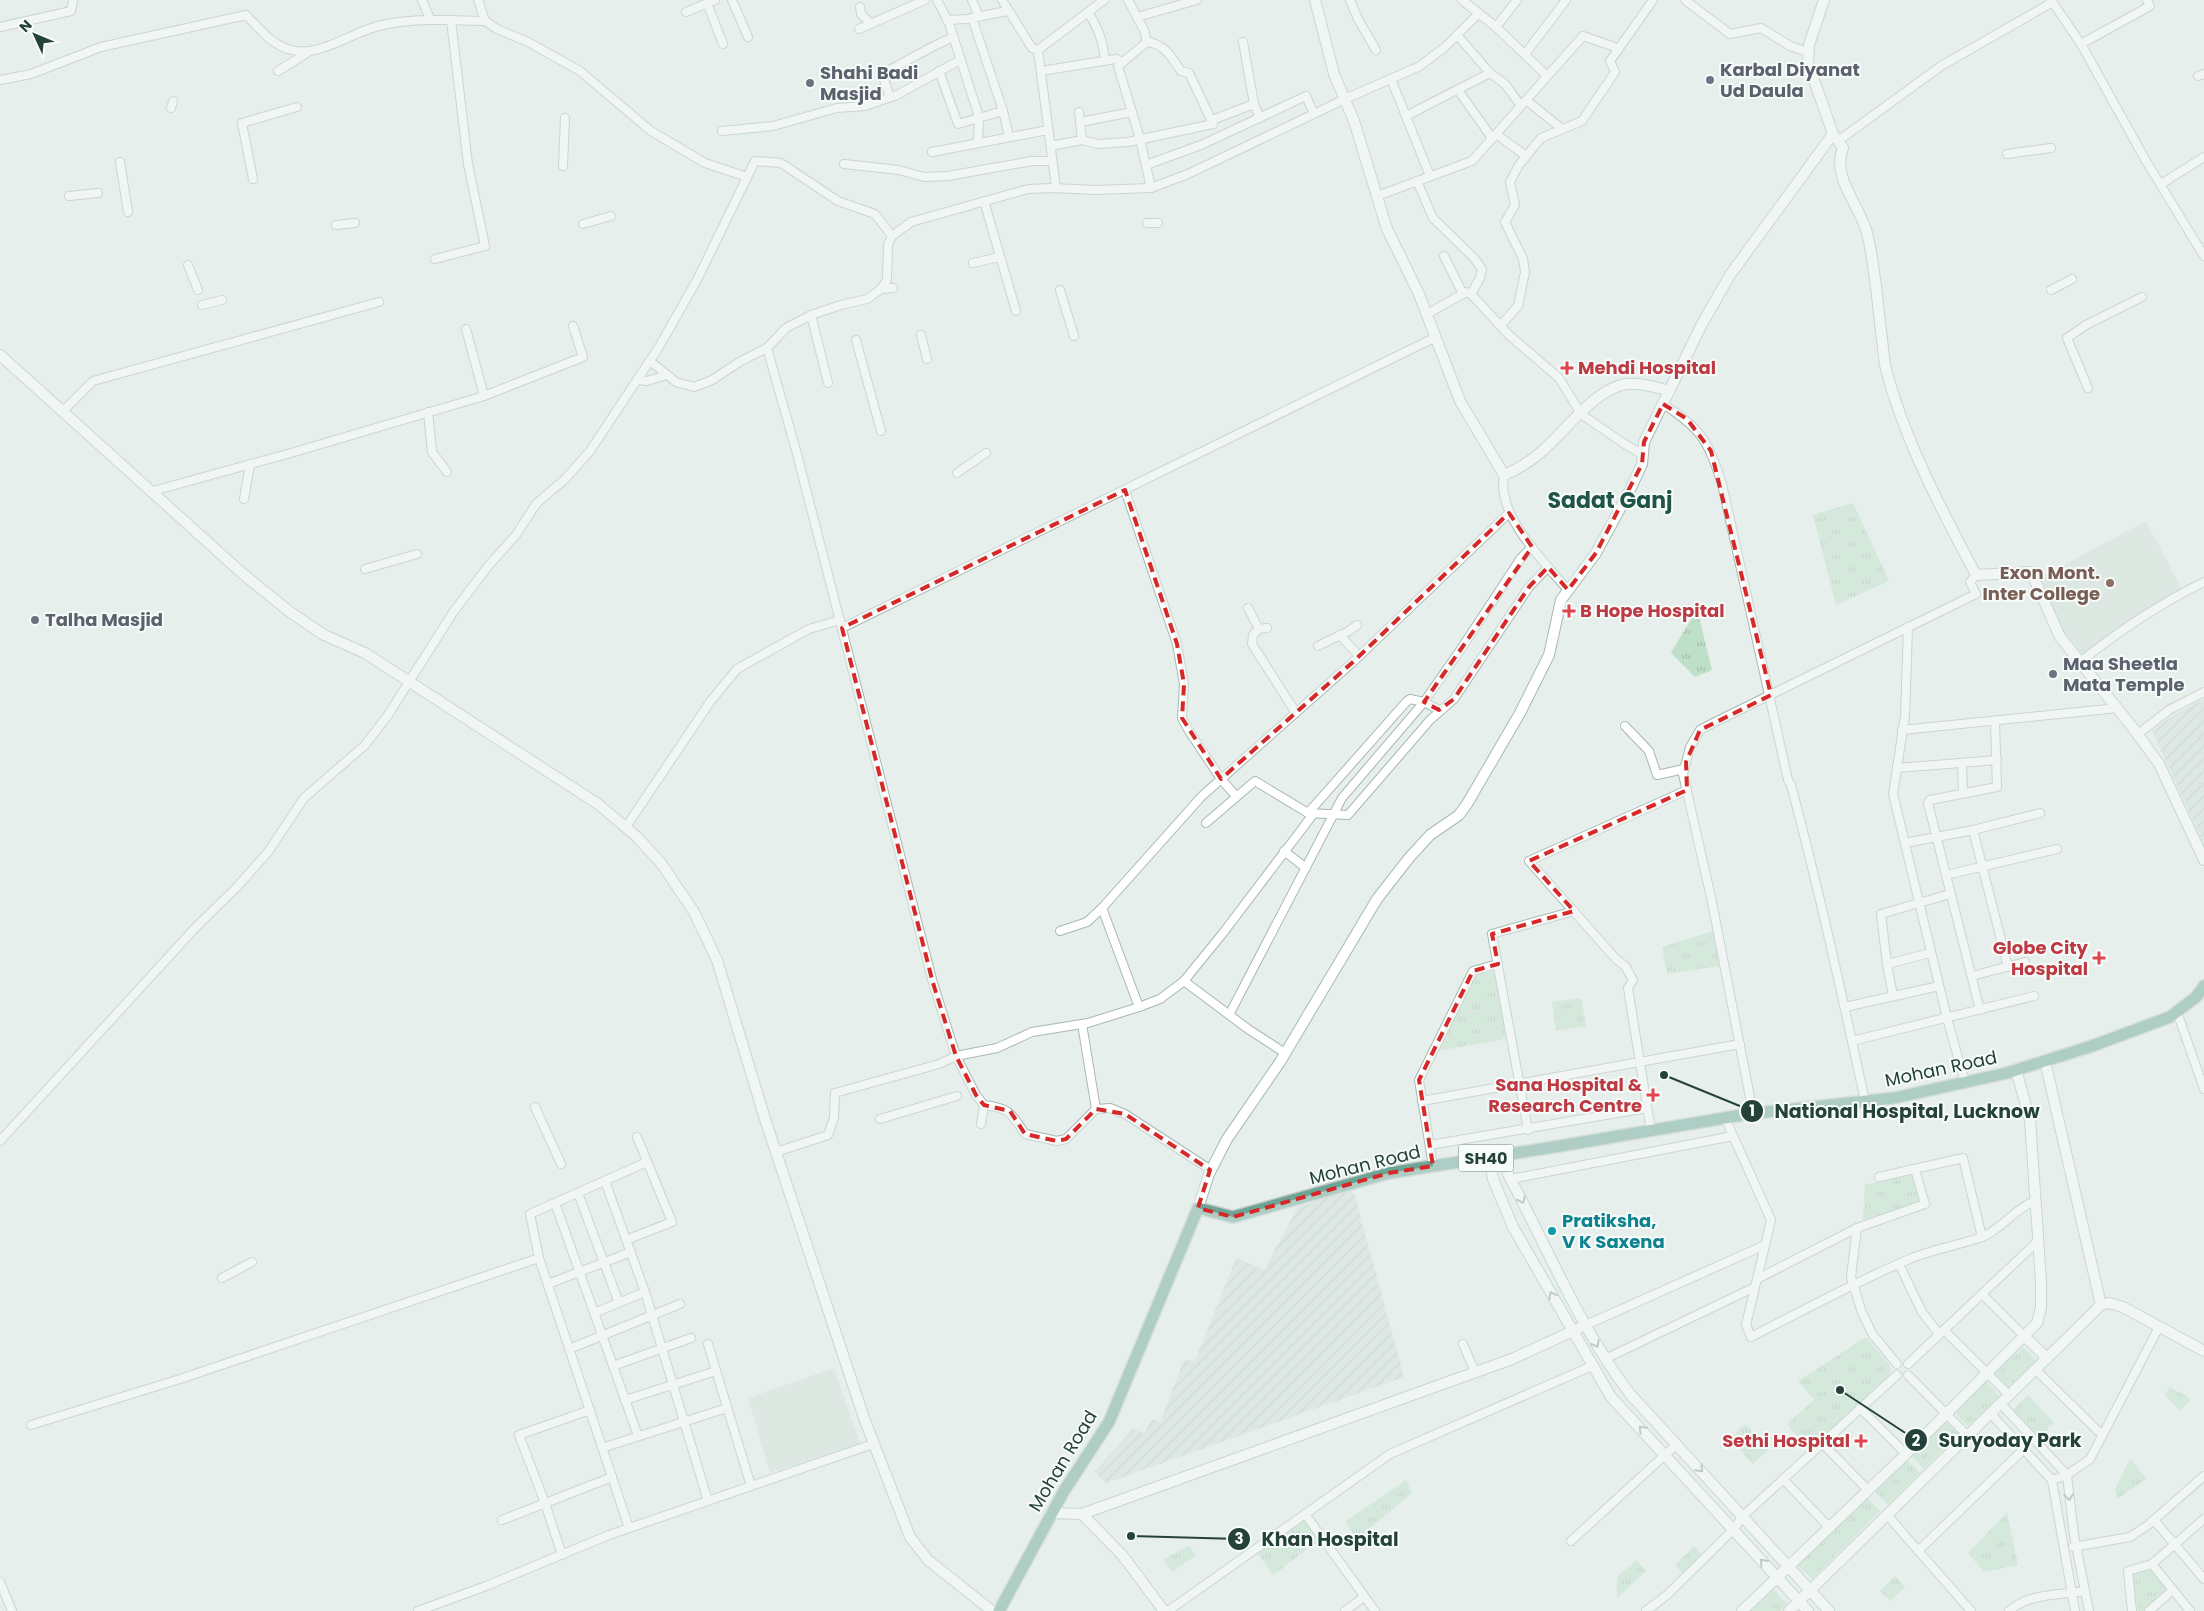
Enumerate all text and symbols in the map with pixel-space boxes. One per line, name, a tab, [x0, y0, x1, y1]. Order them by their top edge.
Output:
north arrow	[10, 10, 60, 60]
text: N	[15, 15, 36, 37]
place label: Karbal Diyanat Ud Daula	[1720, 57, 1860, 103]
place label: Shahi Badi Masjid	[820, 60, 918, 106]
marker: Karbal Diyanat Ud Daula	[1704, 74, 1716, 86]
marker: Shahi Badi Masjid	[804, 77, 816, 89]
place label: Mehdi Hospital	[1578, 355, 1716, 380]
marker: Mehdi Hospital	[1560, 361, 1574, 375]
district label: Sadat Ganj	[1548, 485, 1672, 516]
place label: Exon Mont. Inter College	[1982, 560, 2100, 606]
marker: Exon Mont. Inter College	[2104, 577, 2116, 589]
place label: B Hope Hospital	[1580, 598, 1724, 623]
marker: B Hope Hospital	[1562, 604, 1576, 618]
place label: Talha Masjid	[45, 607, 163, 632]
marker: Talha Masjid	[29, 614, 41, 626]
place label: Maa Sheetla Mata Temple	[2063, 651, 2185, 697]
marker: Maa Sheetla Mata Temple	[2047, 668, 2059, 680]
place label: Globe City Hospital	[1993, 935, 2089, 981]
marker: Globe City Hospital	[2092, 951, 2106, 965]
street label: Mohan Road	[1883, 1044, 1999, 1093]
place label: Sana Hospital & Research Centre	[1488, 1072, 1643, 1118]
marker: Sana Hospital & Research Centre	[1646, 1088, 1660, 1102]
callout: National Hospital, Lucknow	[1739, 1094, 2049, 1128]
text: National Hospital, Lucknow	[1774, 1098, 2040, 1125]
text: 1	[1749, 1100, 1755, 1121]
street label: Mohan Road	[1307, 1139, 1423, 1190]
road number: SH40	[1458, 1144, 1514, 1172]
one-way arrow	[1516, 1194, 1526, 1203]
place label: Pratiksha, V K Saxena	[1562, 1208, 1665, 1254]
marker: Pratiksha, V K Saxena	[1546, 1225, 1558, 1237]
one-way arrow	[1548, 1291, 1558, 1300]
one-way arrow	[1590, 1339, 1600, 1348]
street label: Mohan Road	[1023, 1406, 1103, 1516]
callout: Suryoday Park	[1903, 1423, 2092, 1457]
one-way arrow	[1638, 1426, 1647, 1435]
text: Suryoday Park	[1938, 1427, 2082, 1454]
place label: Sethi Hospital	[1722, 1428, 1850, 1453]
text: 2	[1912, 1430, 1921, 1451]
marker: Sethi Hospital	[1854, 1434, 1868, 1448]
one-way arrow	[1694, 1463, 1703, 1472]
one-way arrow	[2063, 1493, 2074, 1501]
callout: Khan Hospital	[1226, 1522, 1409, 1556]
text: Khan Hospital	[1261, 1526, 1399, 1553]
text: 3	[1234, 1528, 1244, 1549]
one-way arrow	[1760, 1559, 1769, 1568]

